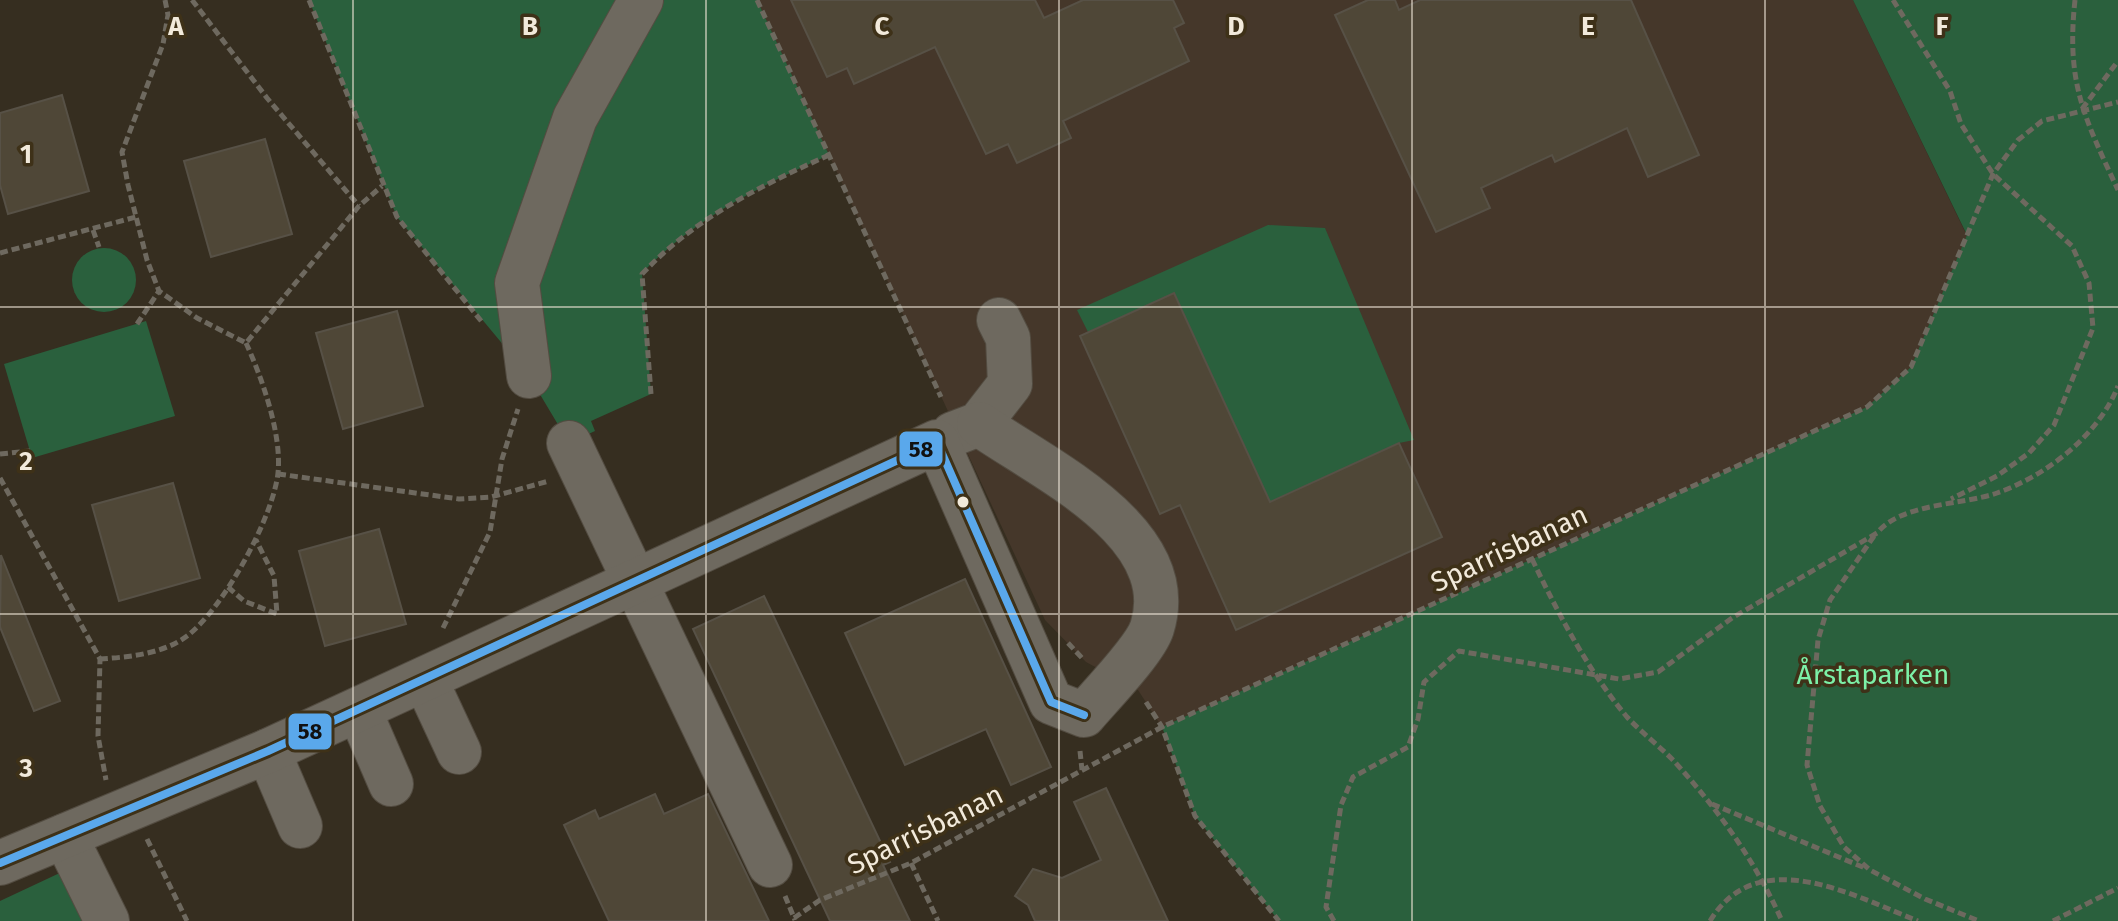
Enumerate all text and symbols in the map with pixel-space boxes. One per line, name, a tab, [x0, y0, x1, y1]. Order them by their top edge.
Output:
text: A	[167, 11, 184, 42]
text: B	[522, 11, 538, 42]
text: C	[875, 11, 890, 42]
text: D	[1228, 11, 1245, 42]
text: E	[1581, 11, 1595, 42]
text: F	[1936, 11, 1949, 42]
text: 1	[20, 139, 32, 170]
line badge: 58	[898, 430, 944, 468]
text: 58	[909, 436, 934, 463]
text: 2	[19, 446, 33, 477]
unlabelled marker	[955, 494, 971, 510]
street label: Sparrisbanan	[1426, 498, 1593, 599]
park label: Årstaparken	[1797, 656, 1949, 691]
line badge: 58	[287, 712, 333, 751]
text: 58	[298, 718, 323, 745]
text: 3	[18, 753, 33, 784]
street label: Sparrisbanan	[842, 778, 1008, 881]

